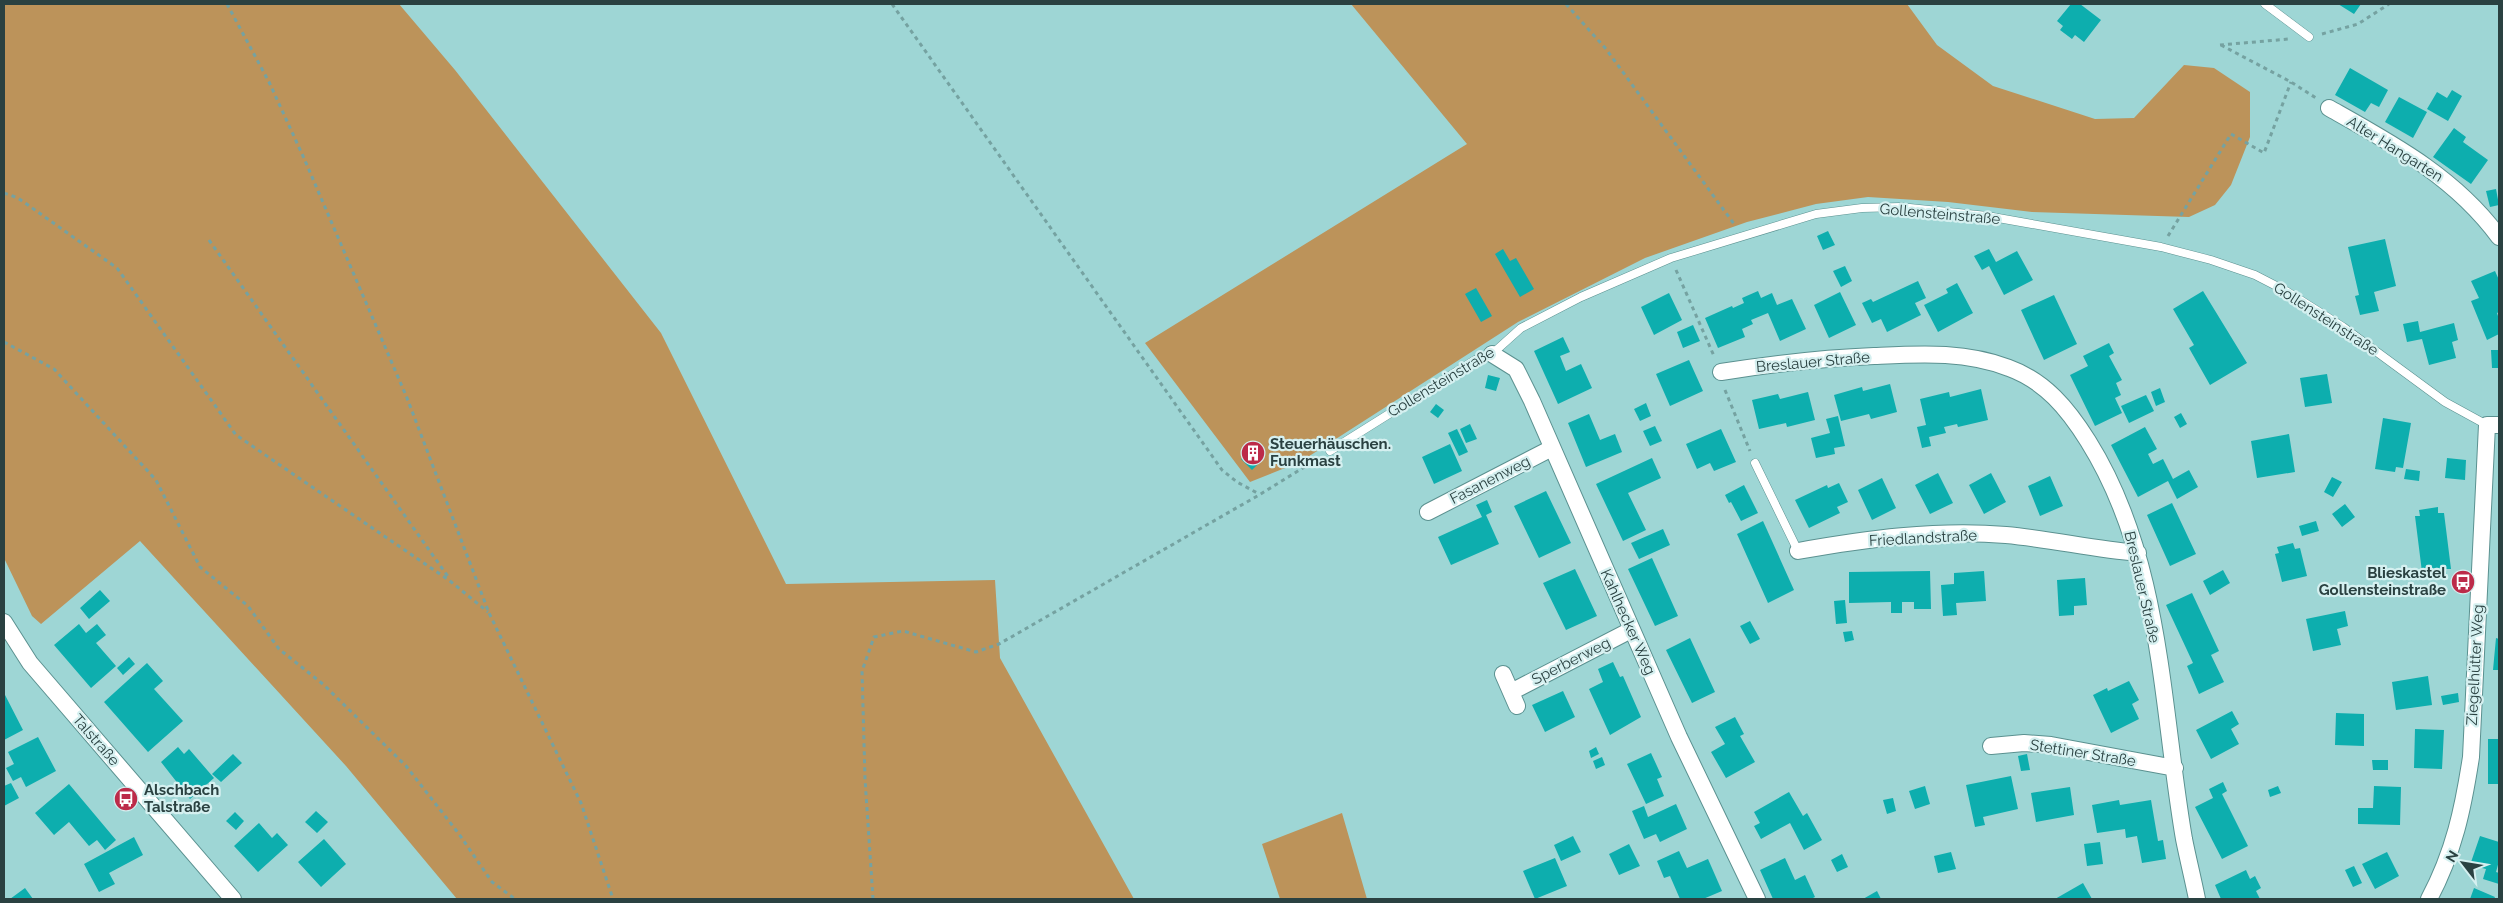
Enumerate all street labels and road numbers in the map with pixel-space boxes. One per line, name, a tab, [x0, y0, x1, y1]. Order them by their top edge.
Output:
street label: Alter Hangarten	[2344, 112, 2446, 186]
street label: Gollensteinstraße	[1879, 200, 2001, 228]
street label: Gollensteinstraße	[2270, 278, 2382, 360]
street label: Gollensteinstraße	[1384, 343, 1498, 421]
street label: Breslauer Straße	[1755, 348, 1871, 376]
street label: Fasanenweg	[1447, 452, 1533, 508]
street label: Friedlandstraße	[1869, 526, 1978, 550]
street label: Breslauer Straße	[2120, 529, 2164, 645]
street label: Kahlhecker Weg	[1597, 566, 1659, 678]
street label: Ziegelhütter Weg	[2463, 604, 2487, 726]
street label: Sperberweg	[1529, 634, 1613, 688]
street label: Talstraße	[69, 710, 123, 770]
street label: Stettiner Straße	[2029, 736, 2137, 770]

